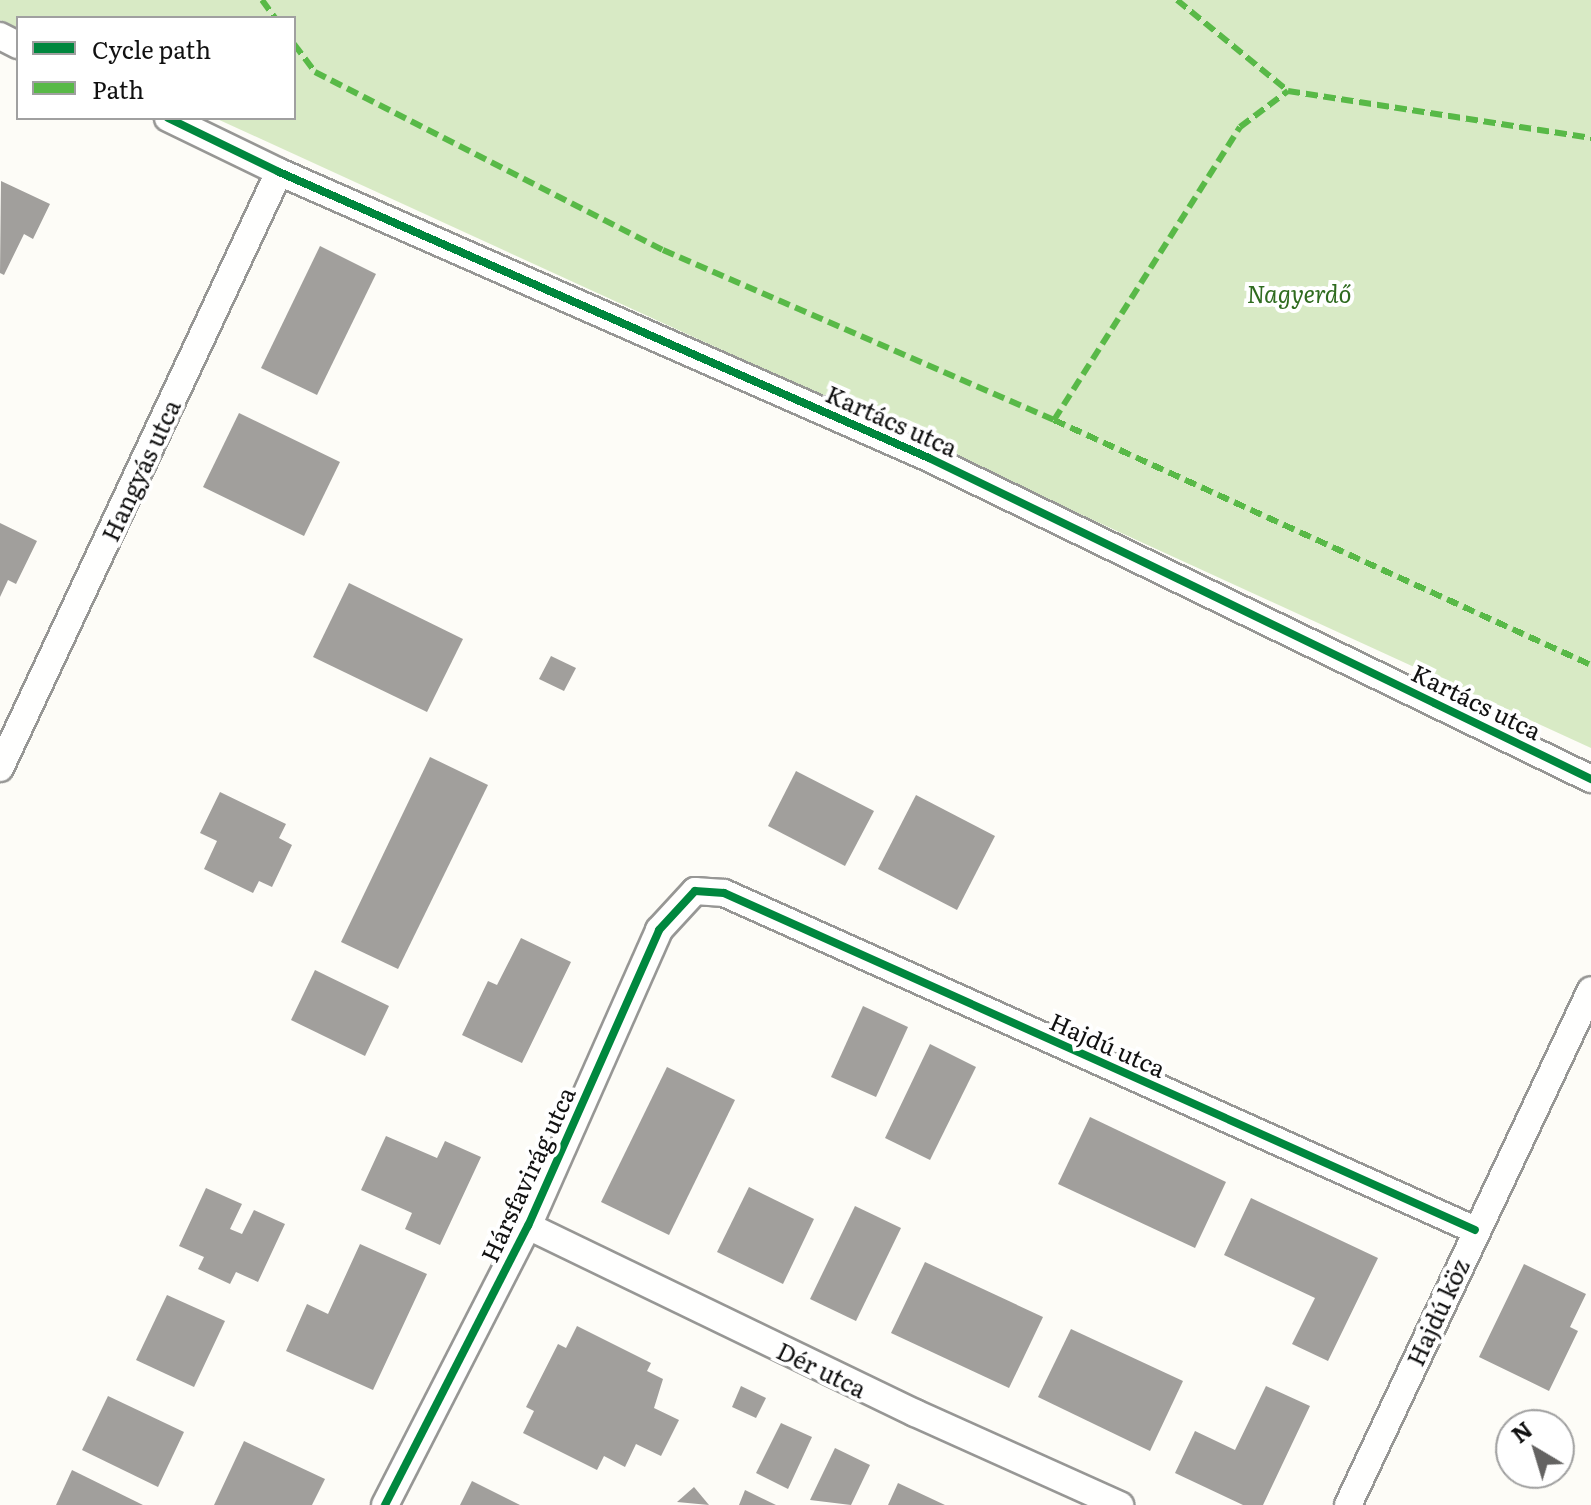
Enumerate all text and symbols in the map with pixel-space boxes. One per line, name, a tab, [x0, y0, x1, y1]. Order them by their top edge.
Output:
legend	[16, 16, 296, 120]
text: Cycle path	[92, 31, 211, 66]
text: Path	[92, 71, 144, 106]
park label: Nagyerdő	[1247, 279, 1351, 307]
street label: Kartács utca	[822, 378, 962, 462]
street label: Hangyás utca	[95, 395, 185, 545]
street label: Kartács utca	[1407, 657, 1547, 745]
street label: Hajdú utca	[1046, 1006, 1170, 1082]
street label: Hársfavirág utca	[474, 1082, 580, 1266]
street label: Hajdú köz	[1400, 1254, 1474, 1370]
street label: Dér utca	[773, 1335, 871, 1403]
north arrow	[1495, 1409, 1575, 1489]
text: N	[1504, 1413, 1539, 1450]

